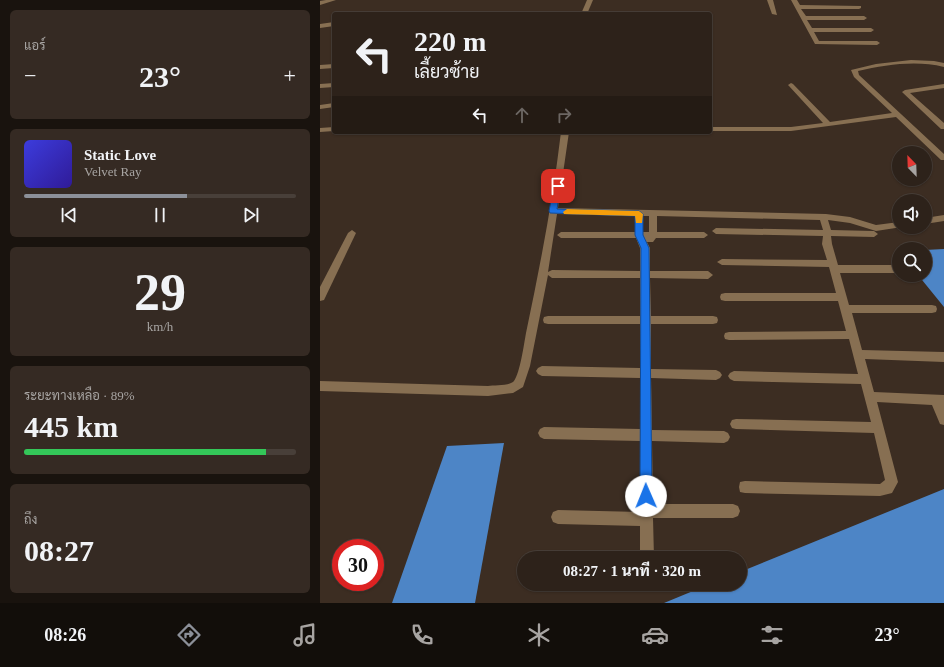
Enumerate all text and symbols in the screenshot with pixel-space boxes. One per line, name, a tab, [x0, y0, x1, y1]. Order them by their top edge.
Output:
text: 220 m	[414, 26, 486, 57]
icon: left	[348, 28, 400, 80]
text: แอร์	[24, 38, 45, 53]
text: 23°	[139, 60, 181, 93]
text: เลี้ยวซ้าย	[414, 62, 480, 82]
text: −	[24, 63, 36, 88]
text: +	[284, 63, 296, 88]
icon: left	[469, 104, 491, 126]
icon: ahead	[511, 104, 533, 126]
icon: right	[553, 104, 575, 126]
north arrow	[892, 146, 932, 186]
map controls	[892, 146, 932, 282]
text: Static Love	[84, 147, 156, 163]
text: Velvet Ray	[84, 164, 141, 179]
pin	[541, 169, 575, 203]
icon: arrive	[547, 175, 569, 197]
button: sound	[892, 194, 932, 234]
icon: previous	[58, 204, 80, 226]
icon: pause	[149, 204, 171, 226]
icon: next	[240, 204, 262, 226]
button: search	[892, 242, 932, 282]
text: 29	[134, 264, 186, 321]
text: km/h	[147, 319, 173, 334]
text: ระยะทางเหลือ · 89%	[24, 388, 135, 403]
text: 445 km	[24, 410, 118, 443]
position arrow	[625, 475, 667, 517]
text: ถึง	[24, 512, 37, 527]
text: 08:27	[24, 534, 94, 567]
speed limit sign: 30	[332, 539, 384, 591]
text: 08:27 · 1 นาที · 320 m	[563, 563, 701, 579]
icon: directions	[175, 621, 203, 649]
icon: music	[291, 621, 319, 649]
icon: phone	[408, 621, 436, 649]
icon: climate	[525, 621, 553, 649]
icon: car	[641, 621, 669, 649]
icon: filters	[758, 621, 786, 649]
text: 08:26	[44, 625, 86, 645]
text: 23°	[874, 625, 900, 645]

